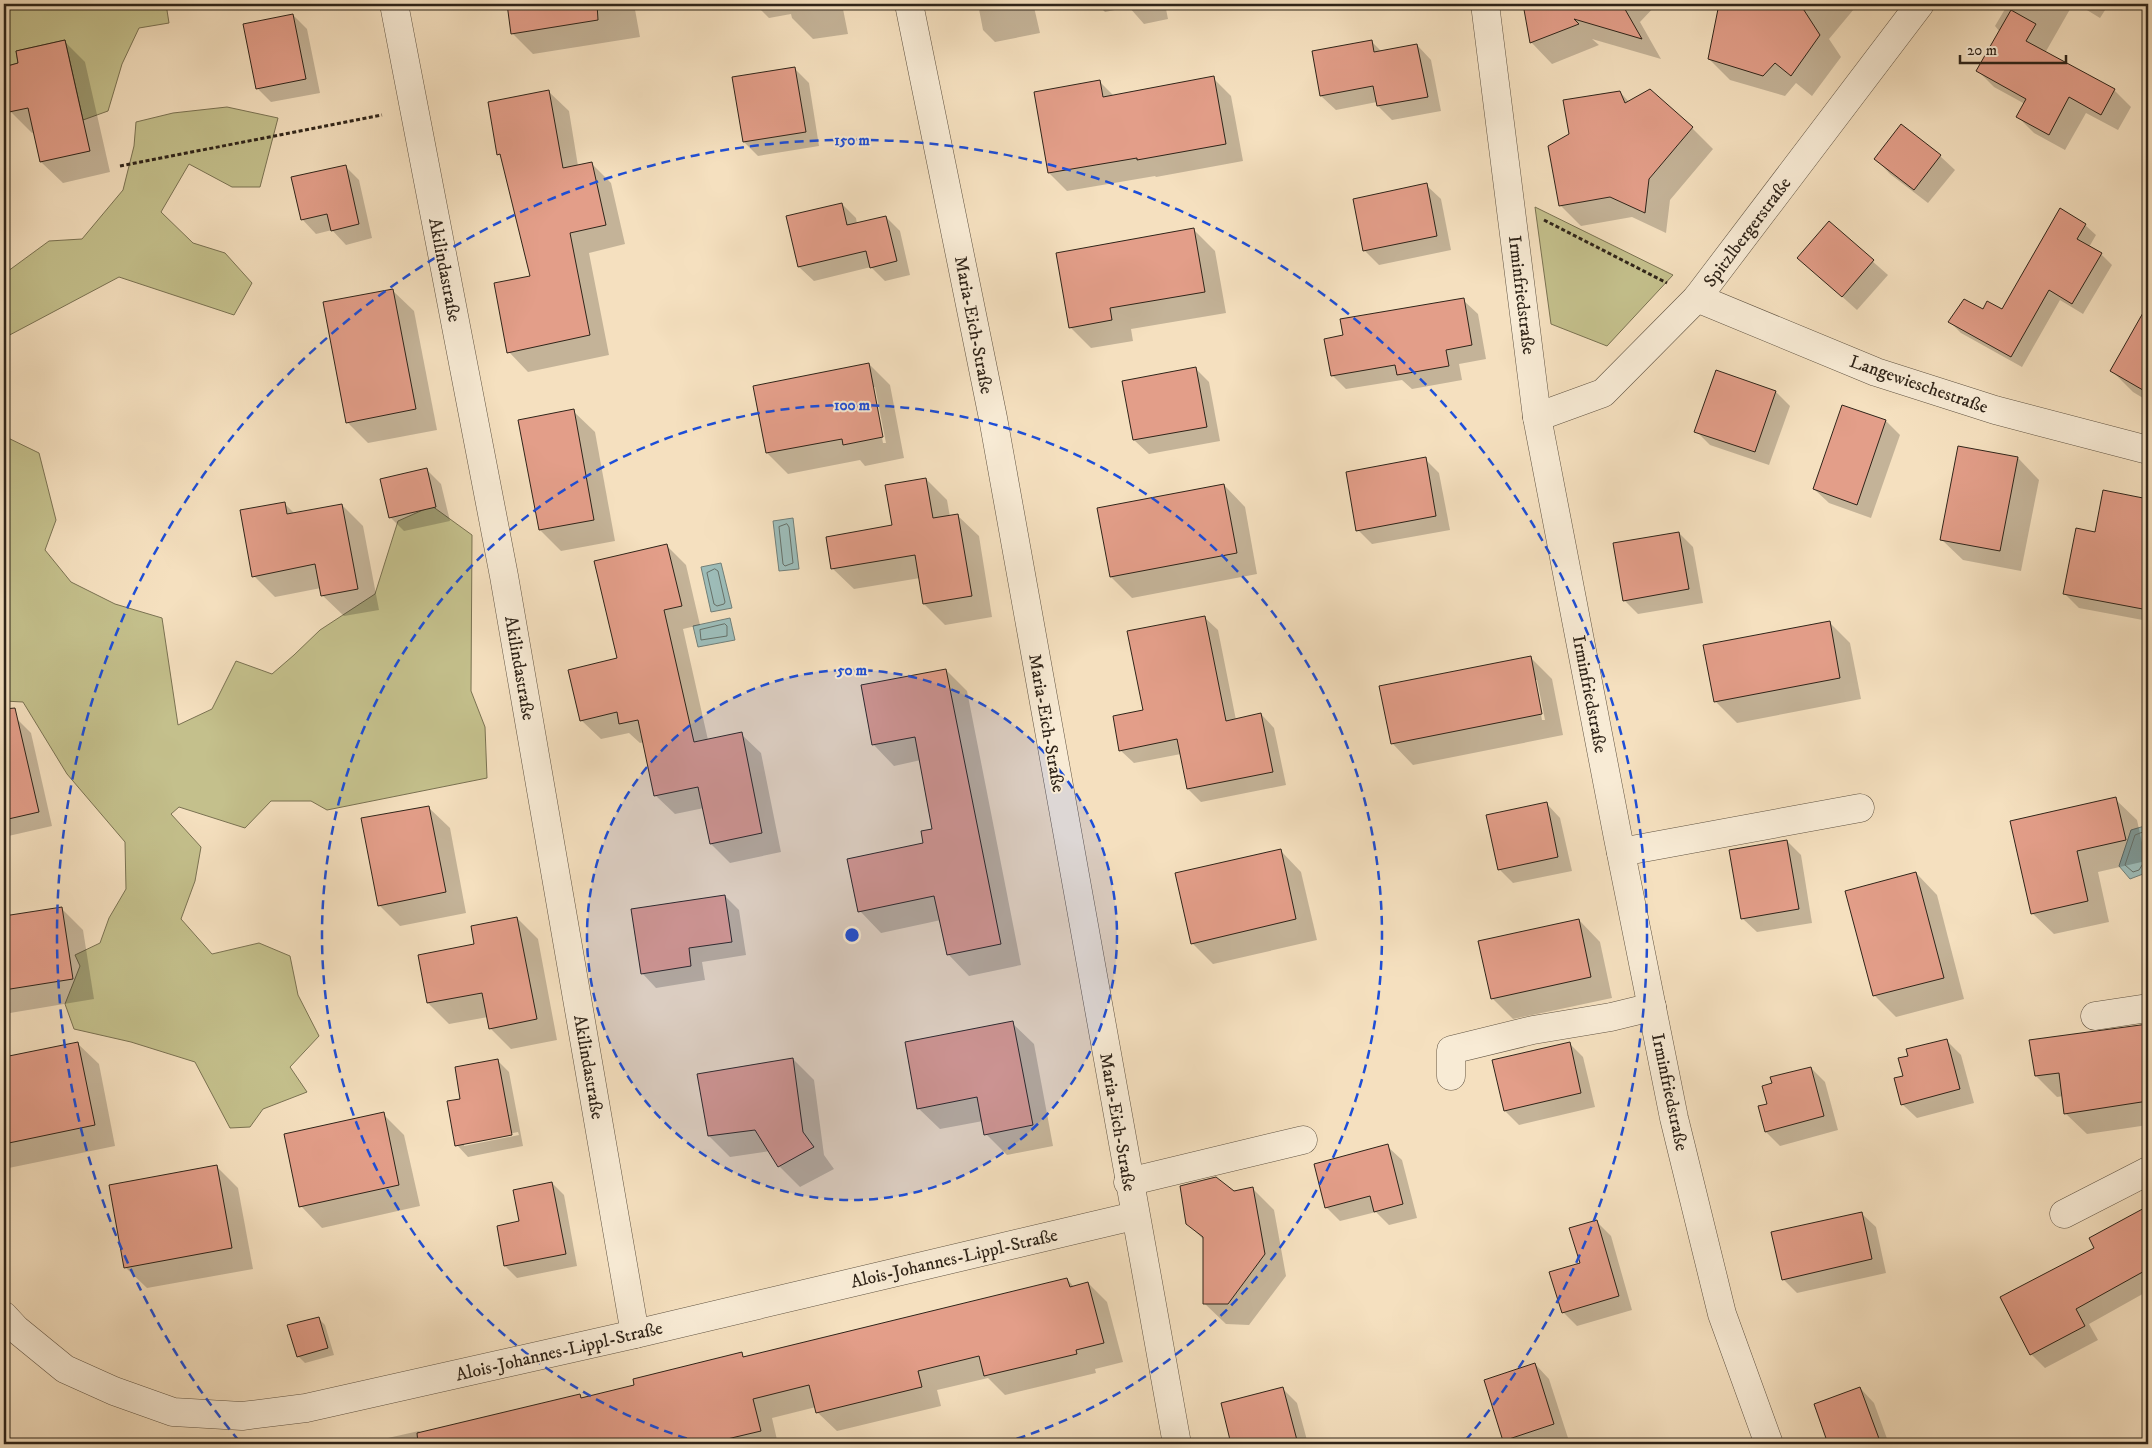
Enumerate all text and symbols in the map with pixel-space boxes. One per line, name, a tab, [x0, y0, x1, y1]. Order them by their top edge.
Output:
scale bar	[1960, 32, 2066, 64]
text: 20 m	[1967, 41, 1997, 60]
text: 150 m	[834, 131, 870, 150]
street label: Spitzlbergerstraße	[1699, 173, 1796, 292]
street label: Akilindastraße	[423, 216, 465, 324]
street label: Irminfriedstraße	[1503, 234, 1539, 356]
street label: Maria-Eich-Straße	[949, 254, 997, 396]
street label: Langewieschestraße	[1847, 351, 1991, 419]
text: 100 m	[834, 396, 871, 415]
street label: Akilindastraße	[499, 614, 539, 722]
street label: Irminfriedstraße	[1567, 633, 1611, 755]
street label: Maria-Eich-Straße	[1023, 652, 1069, 794]
text: 50 m	[836, 661, 868, 680]
centre of rings	[843, 926, 861, 944]
street label: Akilindastraße	[568, 1013, 608, 1121]
street label: Irminfriedstraße	[1646, 1031, 1692, 1153]
street label: Maria-Eich-Straße	[1094, 1051, 1140, 1193]
street label: Alois-Johannes-Lippl-Straße	[849, 1224, 1060, 1294]
street label: Alois-Johannes-Lippl-Straße	[454, 1317, 665, 1387]

